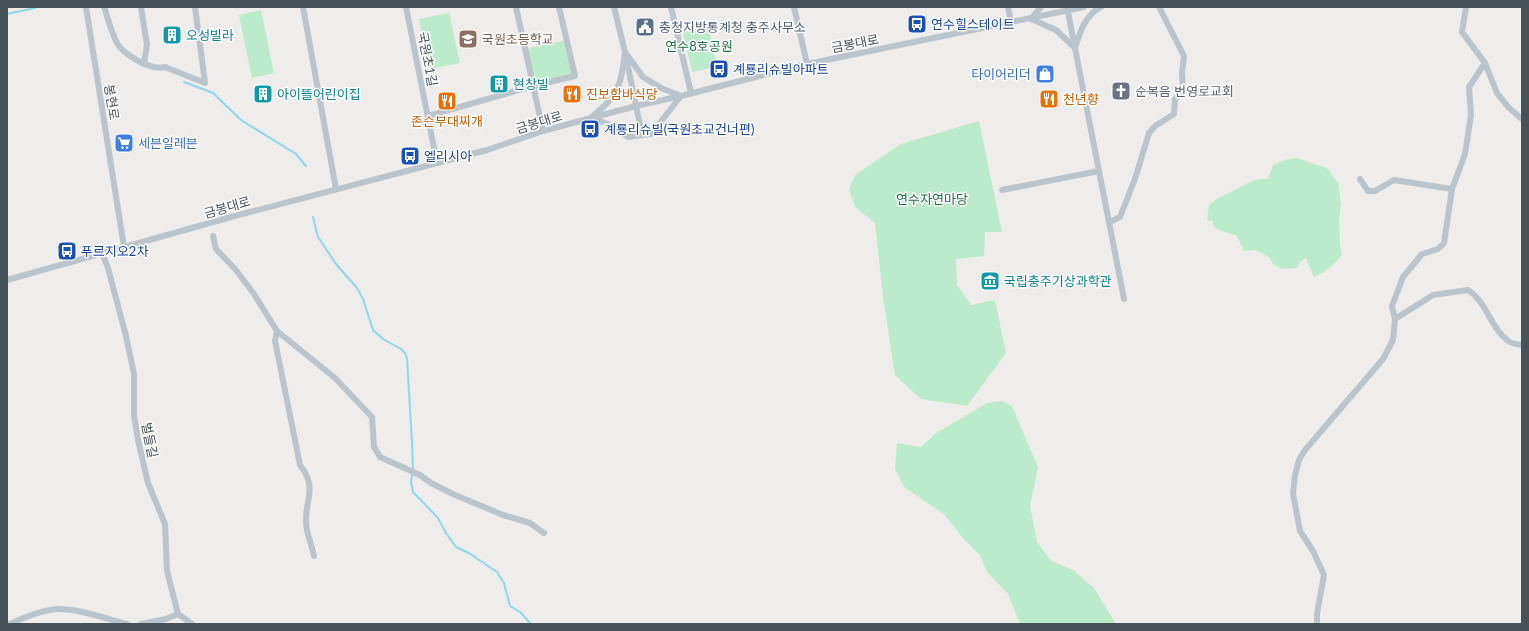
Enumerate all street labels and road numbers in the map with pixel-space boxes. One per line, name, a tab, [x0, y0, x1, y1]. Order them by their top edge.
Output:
street label: 국원초1길	[415, 30, 441, 88]
street label: 금봉대로	[830, 31, 880, 55]
street label: 봉현로	[101, 83, 123, 121]
street label: 금봉대로	[514, 107, 564, 137]
street label: 금봉대로	[202, 193, 252, 221]
street label: 벌들길	[138, 421, 162, 459]

